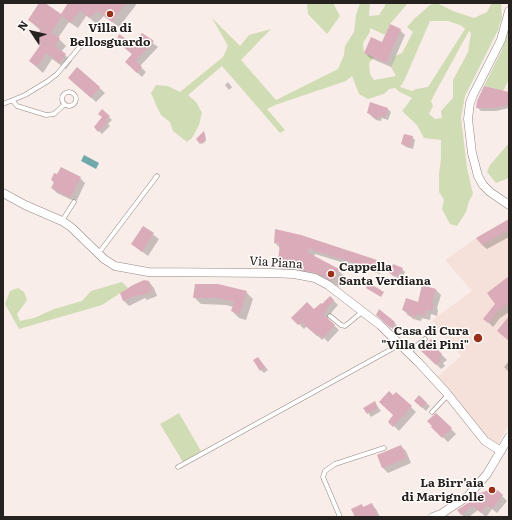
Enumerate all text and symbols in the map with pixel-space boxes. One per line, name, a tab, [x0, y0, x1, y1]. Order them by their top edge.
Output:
marker: Villa di Bellosguardo	[105, 9, 115, 19]
north arrow	[12, 12, 52, 52]
text: N	[13, 17, 31, 33]
place label: Villa di Bellosguardo	[70, 21, 150, 49]
street label: Via Piana	[249, 254, 303, 272]
place label: Cappella Santa Verdiana	[339, 260, 431, 288]
marker: Cappella Santa Verdiana	[326, 269, 336, 279]
place label: Casa di Cura "Villa dei Pini"	[381, 324, 469, 352]
marker: Casa di Cura "Villa dei Pini"	[472, 332, 484, 344]
place label: La Birr’aia di Marignolle	[402, 476, 484, 504]
marker: La Birr’aia di Marignolle	[487, 485, 497, 495]

